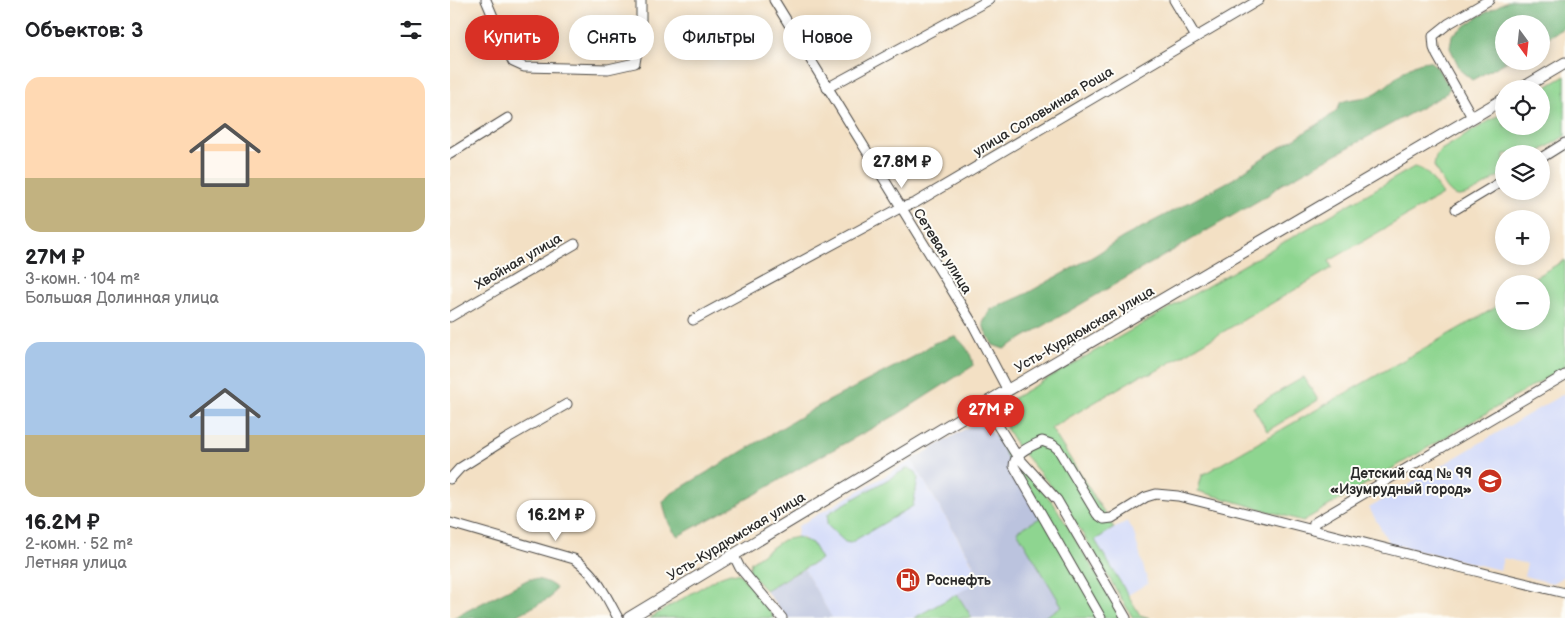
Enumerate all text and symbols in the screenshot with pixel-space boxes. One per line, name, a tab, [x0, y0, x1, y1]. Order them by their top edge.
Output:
chip: Купить	[465, 15, 559, 60]
chip: Снять	[569, 15, 654, 60]
chip: Фильтры	[664, 15, 773, 60]
chip: Новое	[783, 15, 871, 60]
north arrow	[1495, 15, 1550, 70]
map controls	[1495, 15, 1550, 330]
icon: filters	[397, 16, 425, 44]
text: Объектов: 3	[25, 18, 143, 43]
street label: улица Соловьиная Роща	[970, 63, 1117, 160]
button: locate	[1495, 80, 1550, 135]
icon: home	[180, 110, 270, 200]
button: layers	[1495, 145, 1550, 200]
pin: 27.8M ₽	[856, 146, 948, 189]
text: 27.8M ₽	[873, 153, 931, 172]
street label: Сетевая улица	[910, 205, 976, 298]
button: +	[1495, 210, 1550, 265]
street label: Хвойная улица	[472, 229, 565, 293]
text: 27M ₽	[25, 245, 85, 270]
text: 3-комн. · 104 m²	[25, 270, 140, 289]
button: −	[1495, 275, 1550, 330]
street label: Усть-Курдюмская улица	[1011, 282, 1158, 376]
text: Большая Долинная улица	[25, 289, 219, 308]
icon: home	[180, 375, 270, 465]
pin: 27M ₽	[956, 394, 1026, 437]
text: 27M ₽	[968, 401, 1014, 420]
place label: Детский сад № 99 «Изумрудный город»	[1330, 465, 1472, 498]
school or university icon: Детский сад № 99 «Изумрудный город»	[1477, 468, 1503, 494]
street label: Усть-Курдюмская улица	[664, 488, 809, 585]
pin: 16.2M ₽	[510, 500, 602, 542]
text: 16.2M ₽	[528, 506, 584, 525]
text: 16.2M ₽	[25, 510, 100, 535]
text: 2-комн. · 52 m²	[25, 535, 133, 554]
text: Летняя улица	[25, 554, 127, 573]
fuel station icon: Роснефть	[895, 567, 921, 593]
place label: Роснефть	[926, 572, 992, 589]

